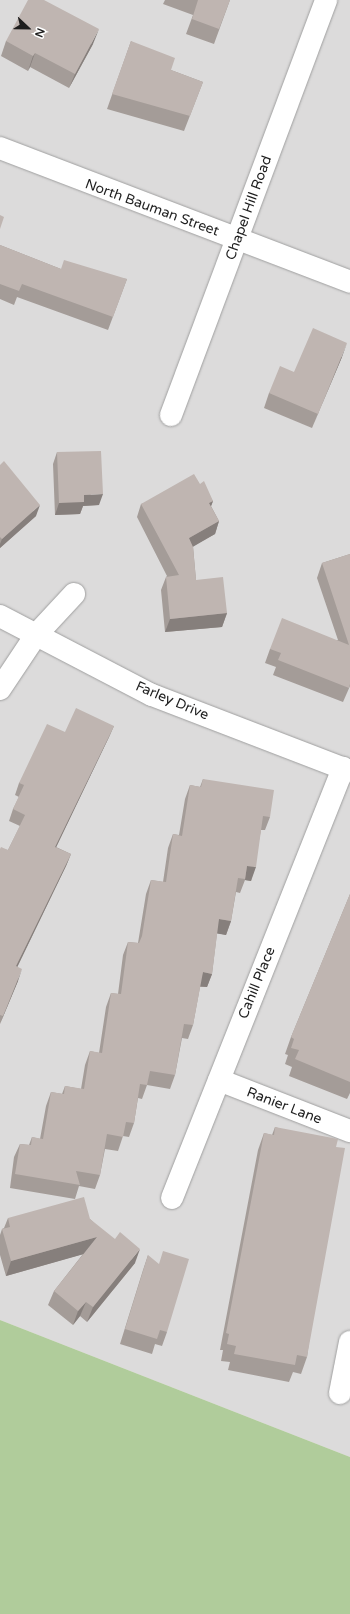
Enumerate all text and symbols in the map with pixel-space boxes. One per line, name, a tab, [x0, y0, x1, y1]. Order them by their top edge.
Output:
north arrow	[8, 8, 48, 48]
text: N	[32, 26, 47, 39]
street label: Chapel Hill Road	[222, 154, 276, 262]
street label: North Bauman Street	[83, 176, 221, 240]
street label: Farley Drive	[133, 678, 211, 724]
street label: Cahill Place	[235, 945, 279, 1021]
street label: Ranier Lane	[244, 1084, 324, 1128]

